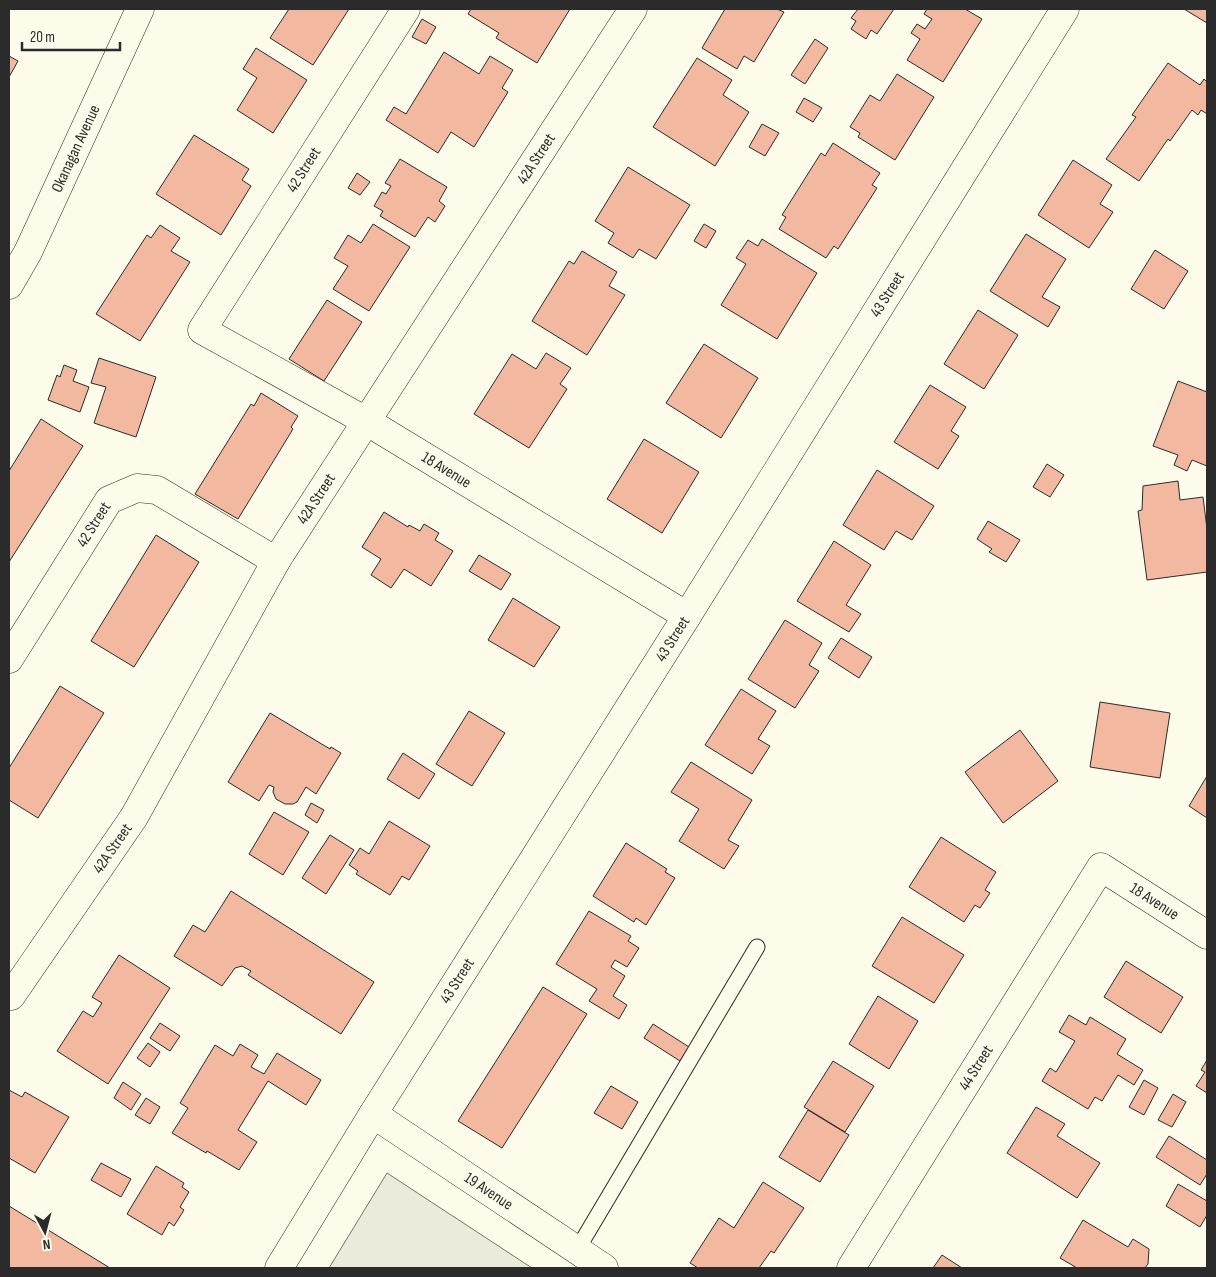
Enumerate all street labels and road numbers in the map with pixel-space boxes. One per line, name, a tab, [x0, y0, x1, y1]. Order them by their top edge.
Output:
street label: Okanagan Avenue	[47, 102, 104, 195]
street label: 42A Street	[513, 130, 560, 188]
street label: 42 Street	[283, 144, 325, 196]
street label: 43 Street	[866, 268, 909, 321]
street label: 18 Avenue	[418, 448, 475, 492]
street label: 42A Street	[293, 470, 340, 528]
street label: 42 Street	[72, 498, 115, 551]
street label: 43 Street	[651, 613, 694, 665]
street label: 42A Street	[89, 820, 136, 877]
street label: 18 Avenue	[1126, 879, 1182, 924]
street label: 43 Street	[436, 954, 478, 1007]
street label: 44 Street	[955, 1041, 997, 1094]
street label: 19 Avenue	[461, 1168, 517, 1214]

